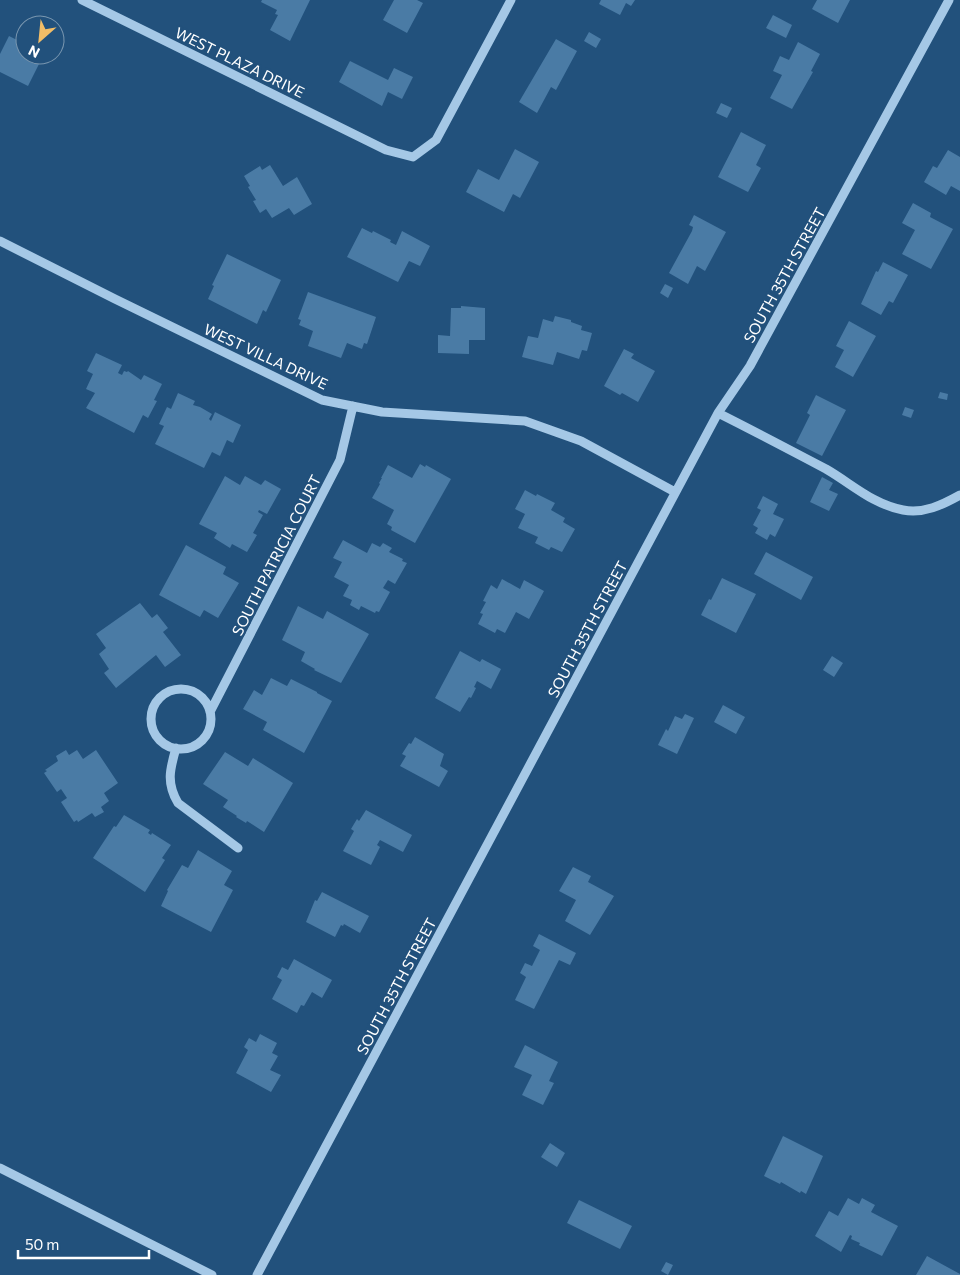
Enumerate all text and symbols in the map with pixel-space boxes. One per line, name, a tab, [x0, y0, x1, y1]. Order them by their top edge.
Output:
north arrow	[15, 15, 65, 65]
street label: WEST PLAZA DRIVE	[172, 23, 308, 101]
text: N	[25, 42, 42, 62]
street label: SOUTH 35TH STREET	[739, 204, 829, 346]
street label: WEST VILLA DRIVE	[201, 319, 331, 393]
street label: SOUTH PATRICIA COURT	[228, 471, 325, 638]
street label: SOUTH 35TH STREET	[543, 557, 631, 700]
street label: SOUTH 35TH STREET	[352, 914, 440, 1057]
scale bar	[18, 1228, 149, 1260]
text: 50 m	[25, 1235, 59, 1253]

